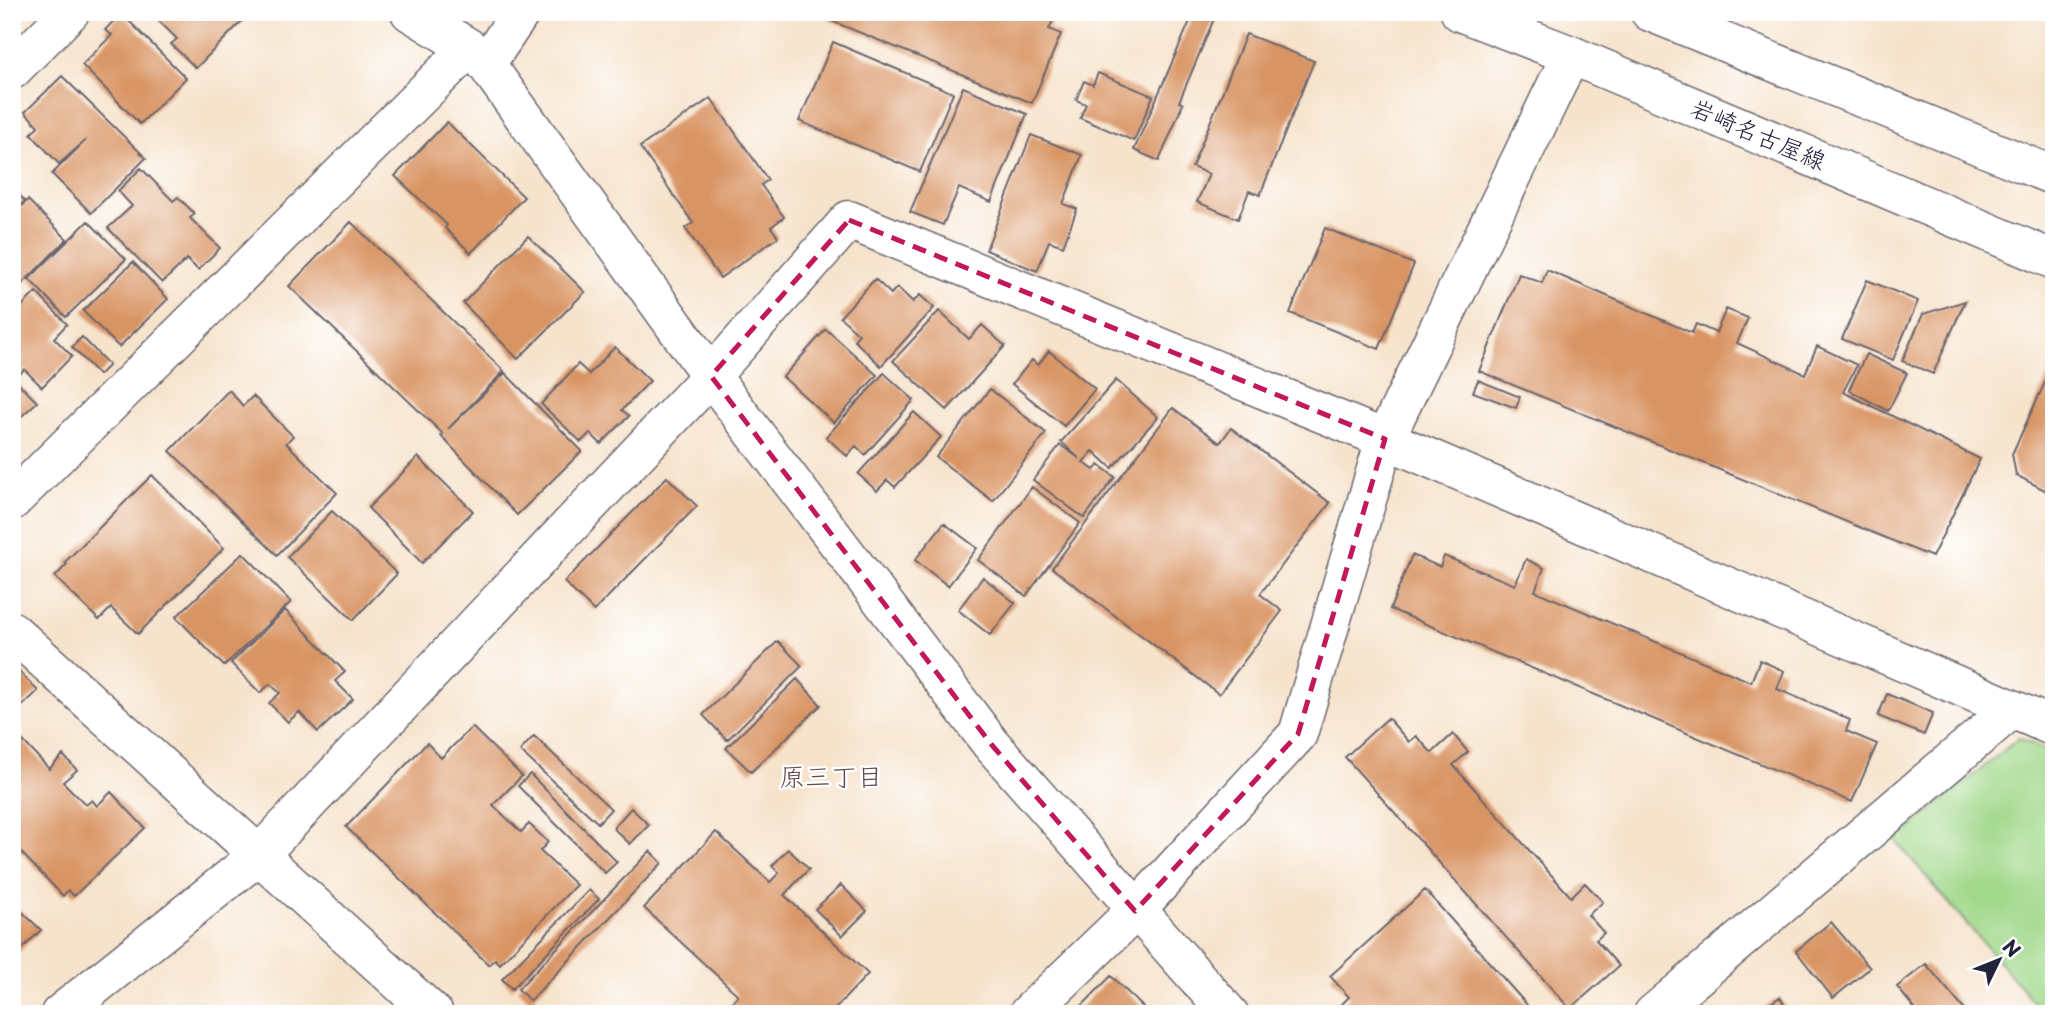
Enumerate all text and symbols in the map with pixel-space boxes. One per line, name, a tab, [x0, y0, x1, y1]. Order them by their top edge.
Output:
street label: 岩崎名古屋線	[1685, 88, 1832, 178]
district label: 原三丁目	[779, 756, 883, 795]
north arrow	[1965, 925, 2035, 995]
text: N	[1997, 933, 2028, 963]

